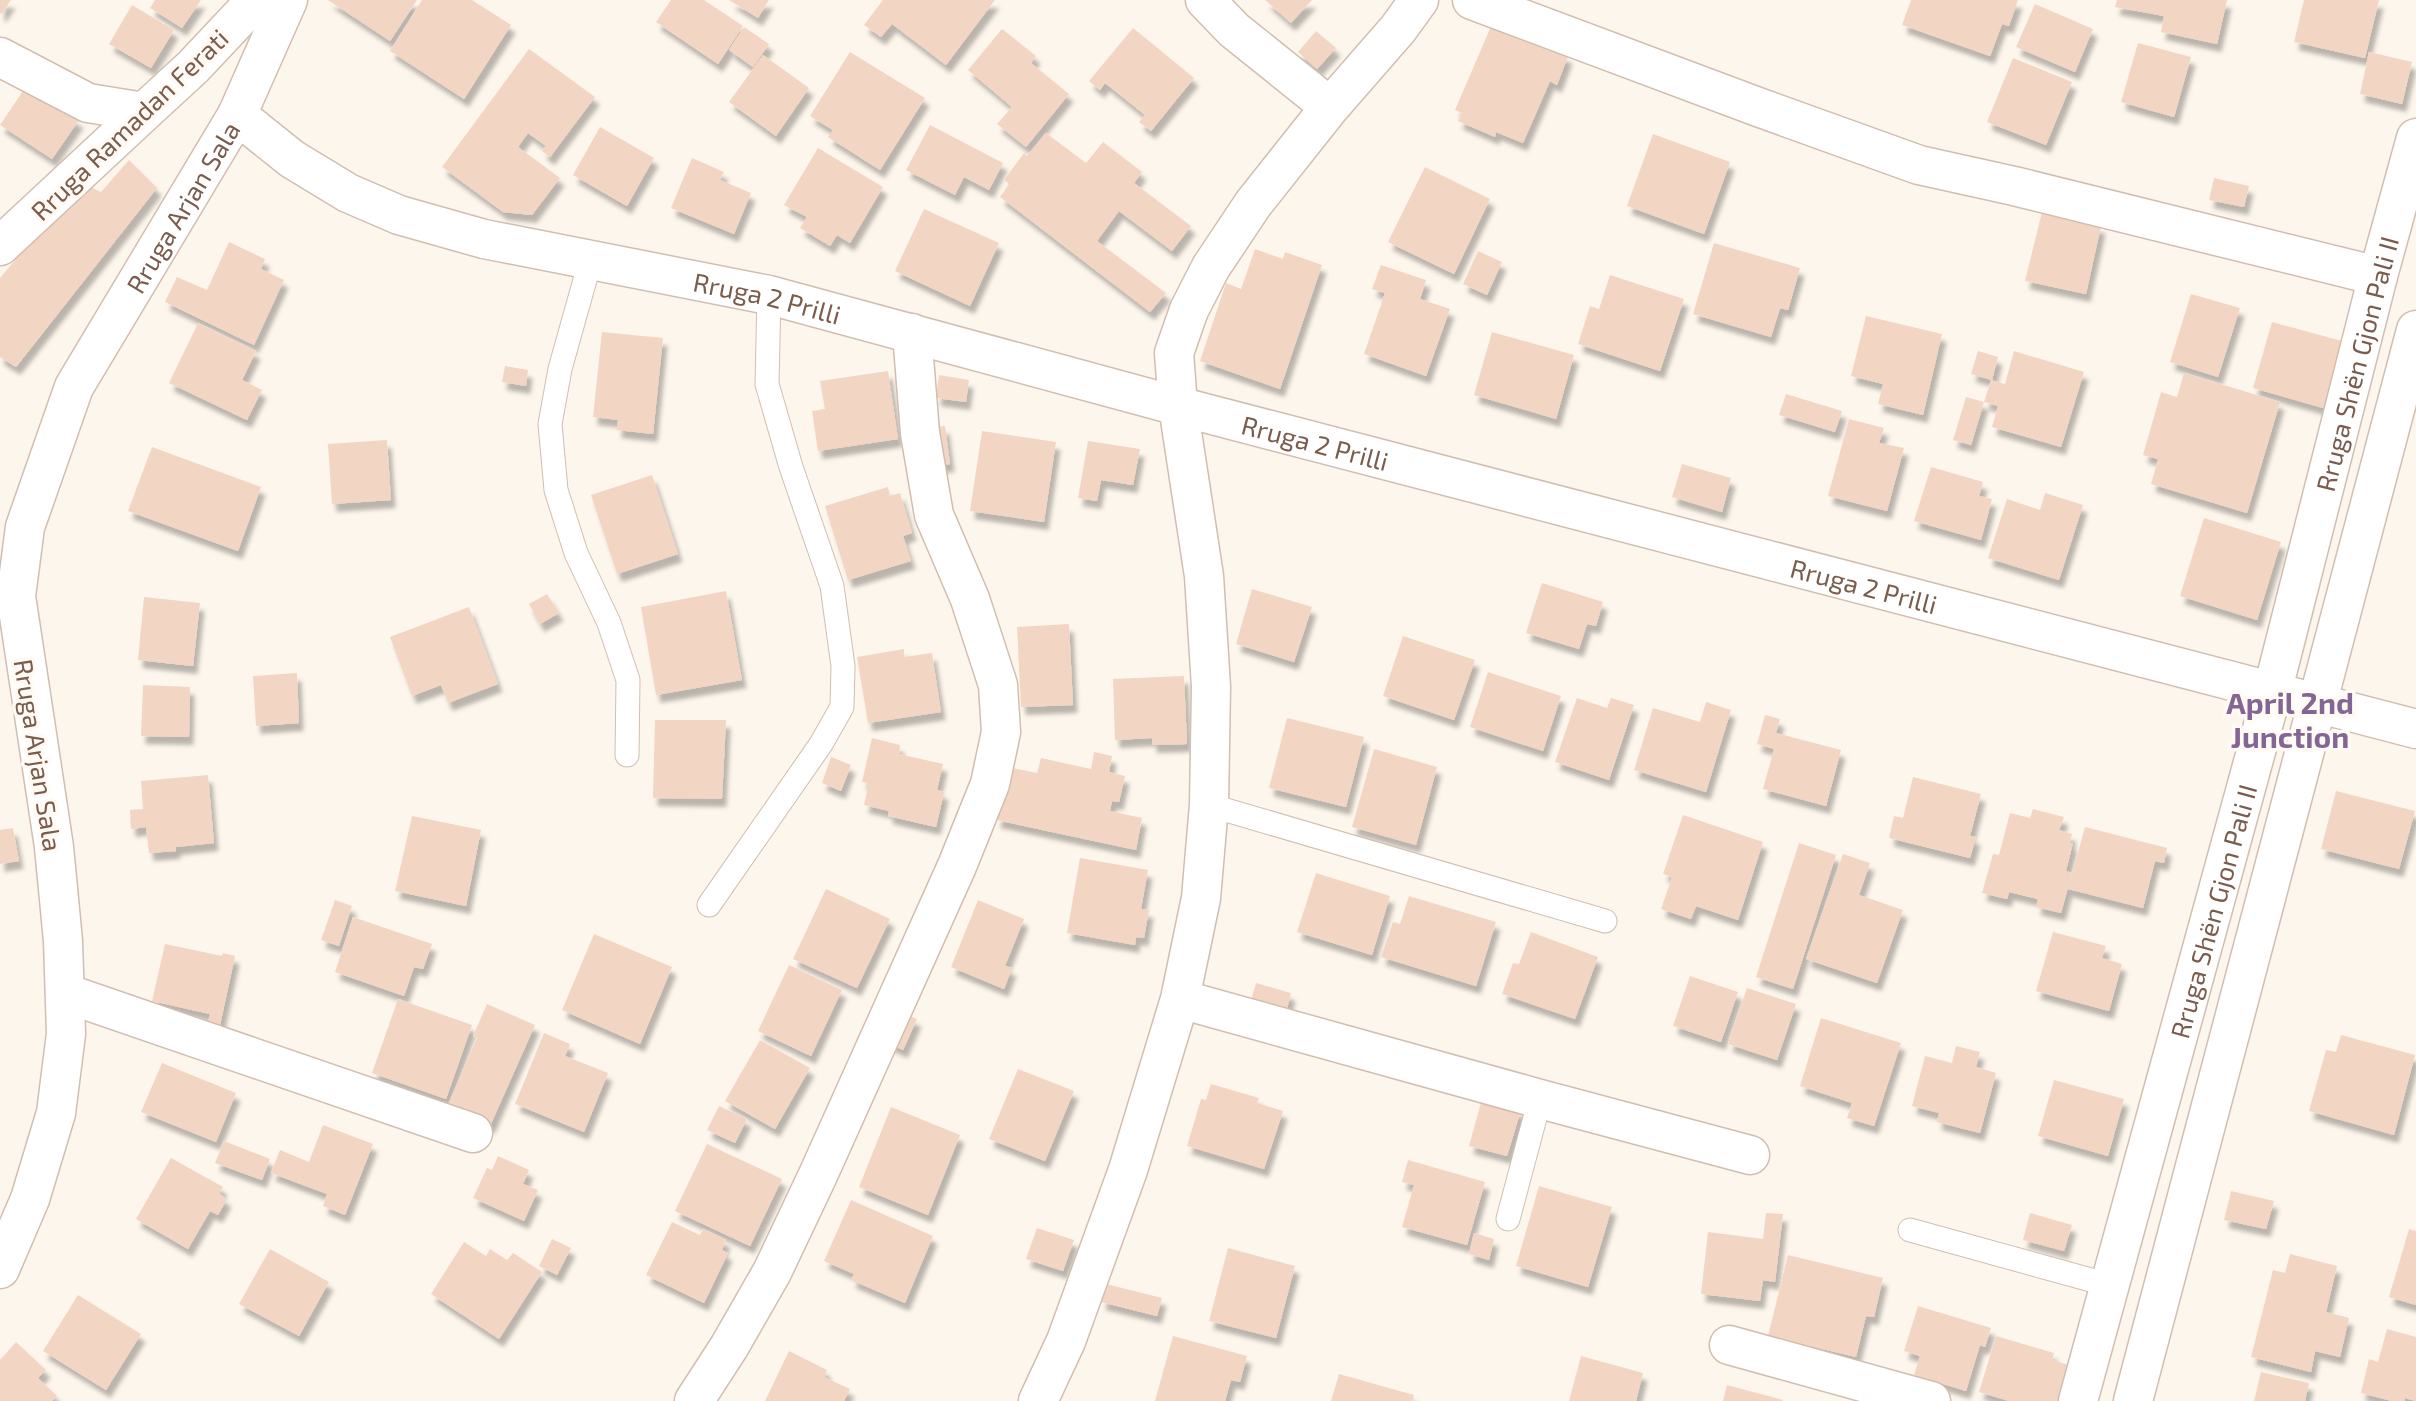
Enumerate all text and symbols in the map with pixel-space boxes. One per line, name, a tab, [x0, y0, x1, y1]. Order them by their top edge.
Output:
street label: Rruga Ramadan Ferati	[24, 22, 234, 226]
street label: Rruga Arjan Sala	[119, 115, 245, 298]
street label: Rruga Shën Gjon Pali II	[2308, 233, 2404, 494]
street label: Rruga 2 Prilli	[691, 265, 844, 329]
street label: Rruga 2 Prilli	[1239, 408, 1392, 476]
street label: Rruga 2 Prilli	[1787, 551, 1941, 619]
street label: Rruga Arjan Sala	[8, 657, 70, 853]
district label: April 2nd Junction	[2226, 684, 2354, 754]
street label: Rruga Shën Gjon Pali II	[2163, 781, 2262, 1042]

